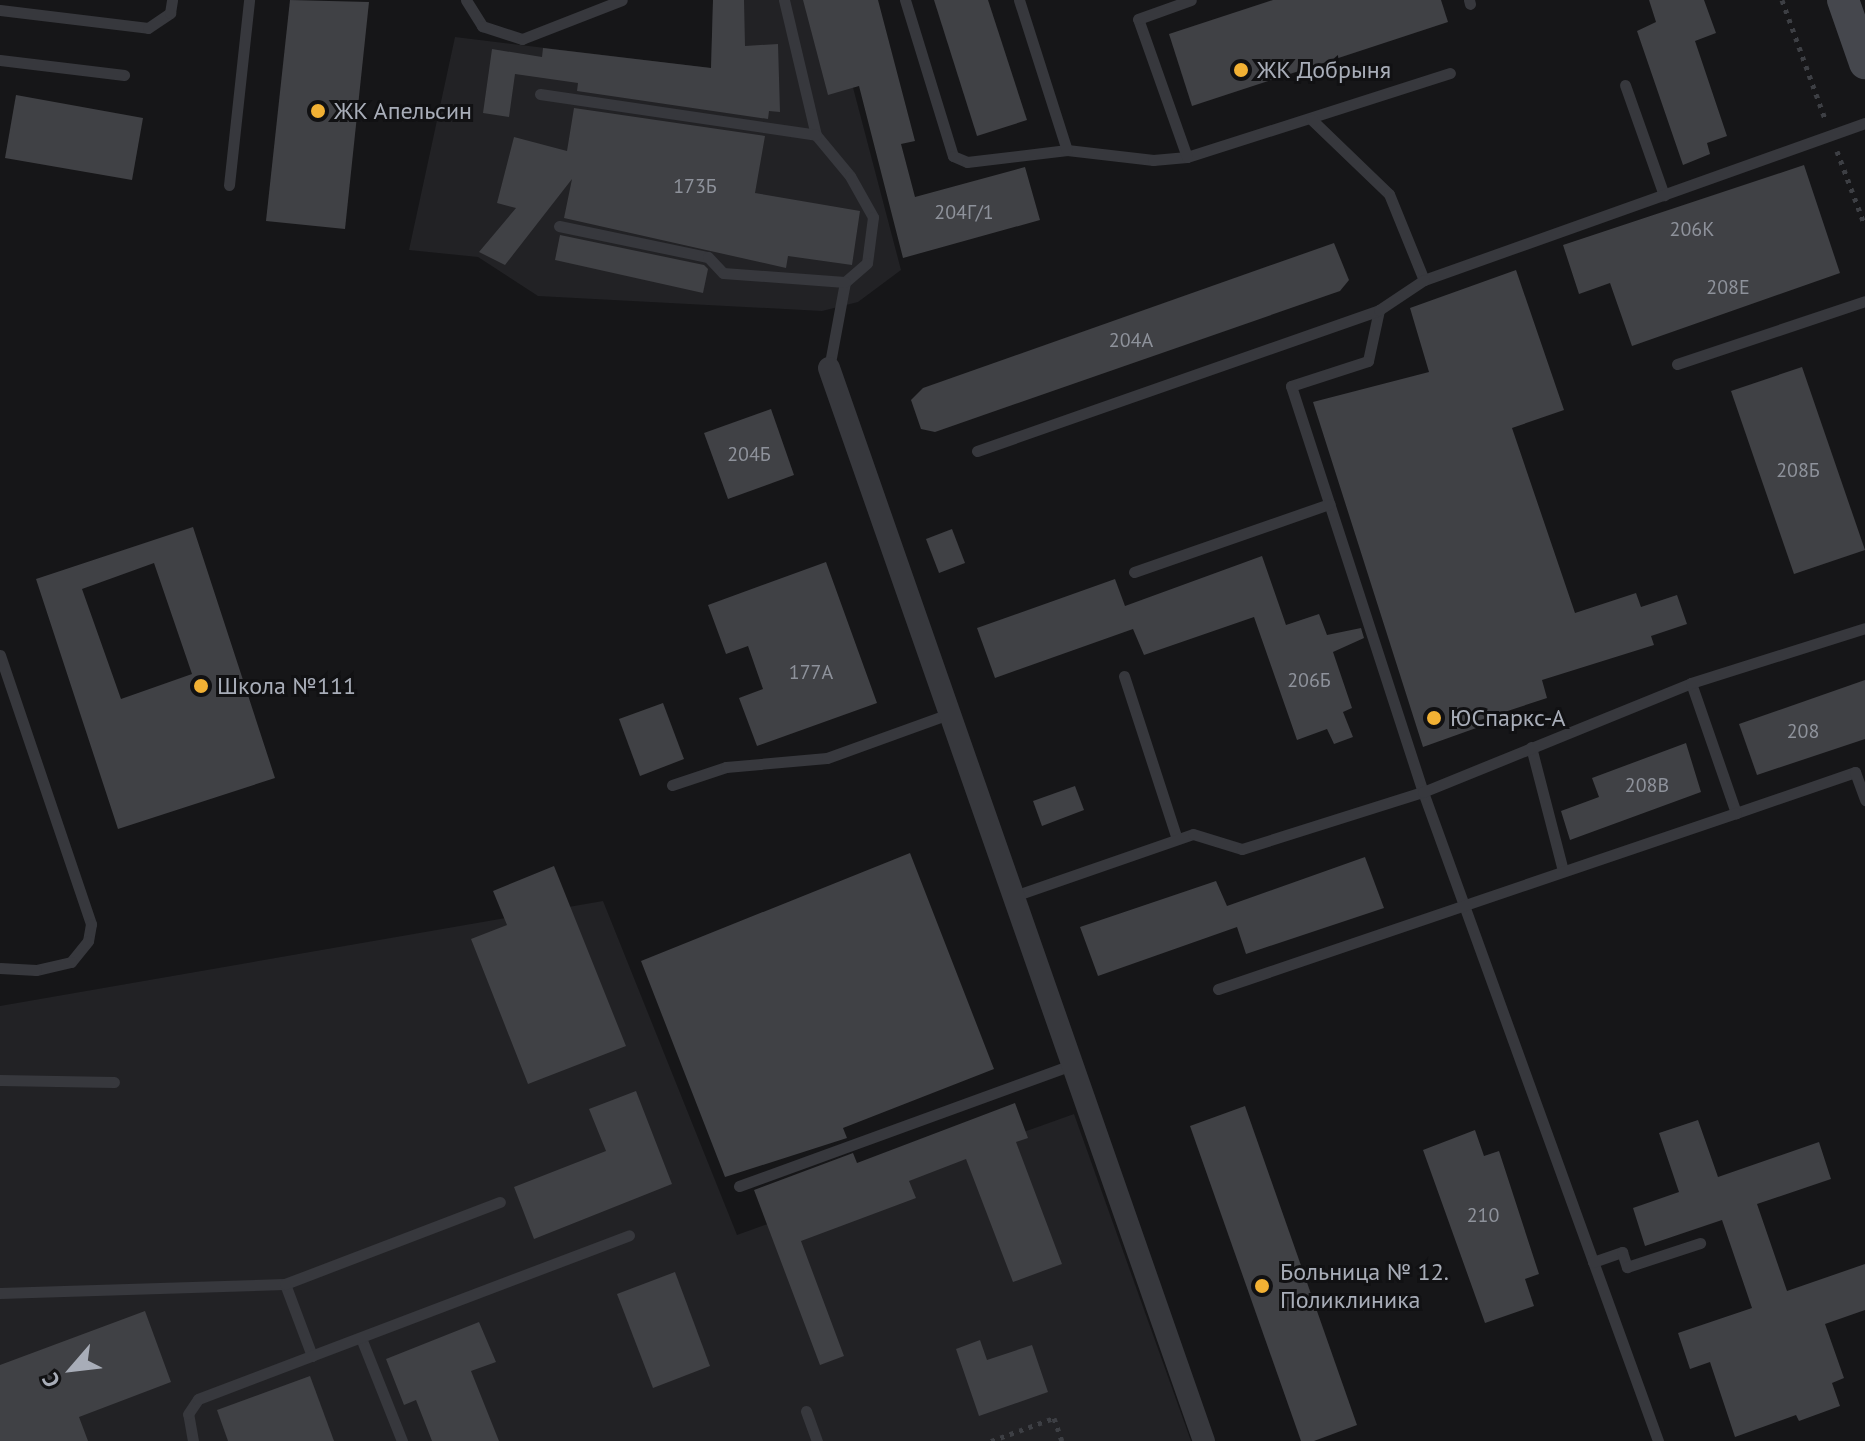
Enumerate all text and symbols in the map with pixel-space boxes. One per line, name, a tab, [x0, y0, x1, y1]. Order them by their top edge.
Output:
place label: ЖК Добрыня	[1257, 56, 1392, 84]
marker: ЖК Добрыня	[1232, 61, 1250, 79]
place label: ЖК Апельсин	[334, 97, 473, 125]
marker: ЖК Апельсин	[309, 102, 327, 120]
house number: 173Б	[673, 174, 717, 198]
house number: 204Г/1	[934, 200, 994, 224]
house number: 206К	[1670, 217, 1714, 241]
house number: 208Е	[1706, 275, 1750, 299]
house number: 204А	[1109, 328, 1153, 352]
house number: 204Б	[727, 442, 771, 466]
house number: 208Б	[1776, 458, 1820, 482]
house number: 177А	[789, 660, 833, 684]
house number: 206Б	[1287, 668, 1331, 692]
place label: Школа №111	[217, 672, 356, 700]
marker: Школа №111	[192, 677, 210, 695]
place label: ЮСпаркс-А	[1450, 704, 1566, 732]
marker: ЮСпаркс-А	[1425, 709, 1443, 727]
house number: 208	[1787, 719, 1819, 743]
house number: 208В	[1625, 773, 1669, 797]
house number: 210	[1467, 1203, 1499, 1227]
place label: Больница № 12. Поликлиника	[1280, 1258, 1449, 1314]
marker: Больница № 12. Поликлиника	[1251, 1275, 1273, 1297]
north arrow	[32, 1329, 112, 1409]
text: С	[36, 1368, 66, 1392]

